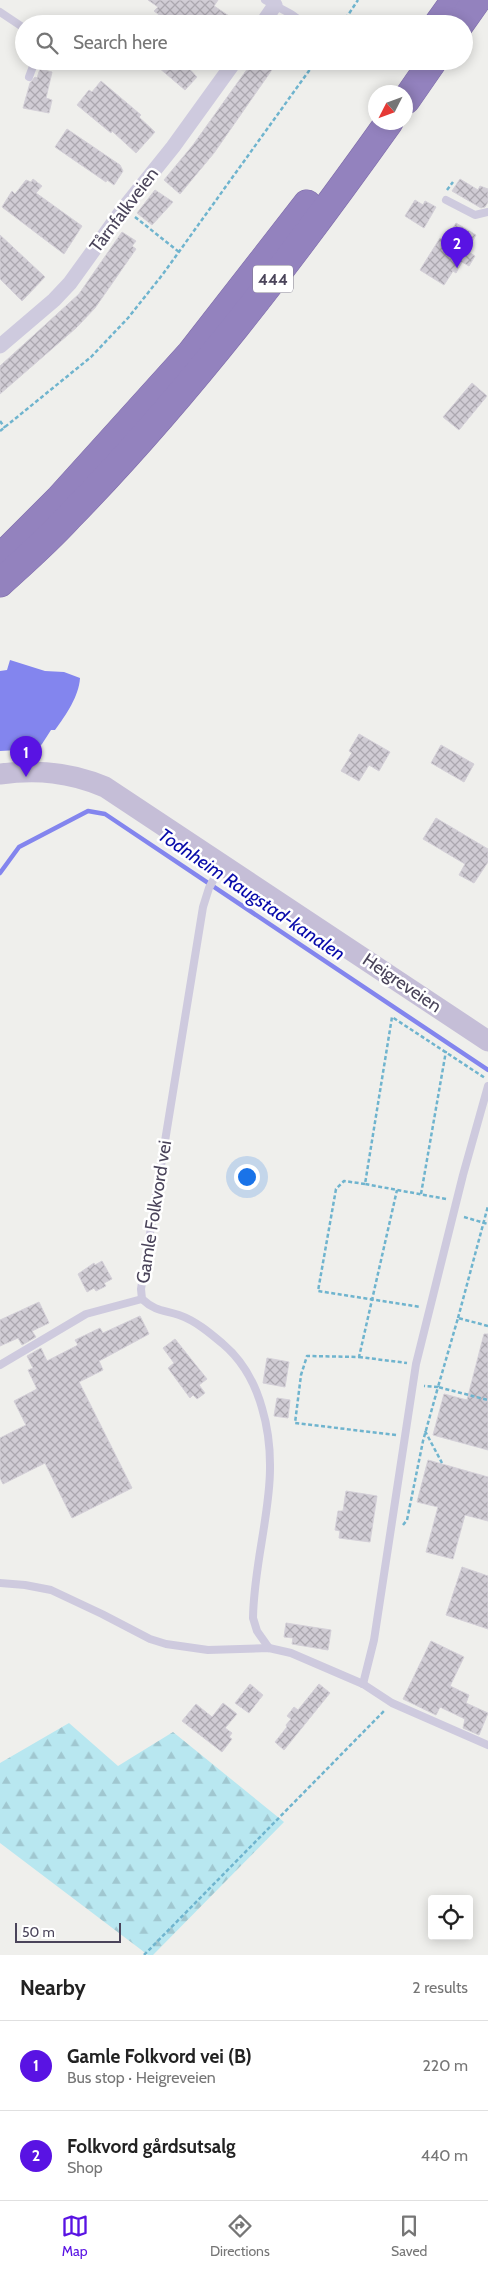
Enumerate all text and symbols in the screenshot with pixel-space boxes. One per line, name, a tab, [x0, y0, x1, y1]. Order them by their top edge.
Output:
search box	[15, 15, 473, 70]
icon: search	[33, 29, 61, 57]
text: Search here	[73, 31, 167, 54]
north arrow	[368, 85, 413, 130]
street label: Tårnfalkveien	[85, 163, 163, 257]
pin: 2	[441, 227, 473, 268]
road number: 444	[253, 266, 293, 292]
pin: 1	[10, 736, 42, 777]
water label: Todnheim Raugstad-kanalen	[154, 823, 349, 965]
street label: Heigreveien	[359, 949, 445, 1017]
street label: Gamle Folkvord vei	[132, 1139, 176, 1285]
your location	[234, 1164, 260, 1190]
map controls	[428, 1895, 473, 1940]
button: locate	[428, 1895, 473, 1940]
scale bar	[15, 1920, 121, 1943]
text: 50 m	[22, 1923, 55, 1941]
text: Nearby	[20, 1975, 86, 2000]
text: 2 results	[412, 1978, 468, 1997]
text: Gamle Folkvord vei (B)	[67, 2045, 252, 2068]
text: 1	[33, 2056, 39, 2075]
text: 220 m	[422, 2056, 468, 2075]
text: Bus stop · Heigreveien	[67, 2068, 216, 2087]
text: Folkvord gårdsutsalg	[67, 2135, 236, 2158]
text: 2	[32, 2146, 40, 2165]
text: 440 m	[421, 2146, 468, 2165]
text: Shop	[67, 2158, 103, 2177]
tab: Map	[61, 2212, 89, 2260]
tab: Directions	[210, 2212, 270, 2260]
tab: Saved	[391, 2212, 427, 2260]

